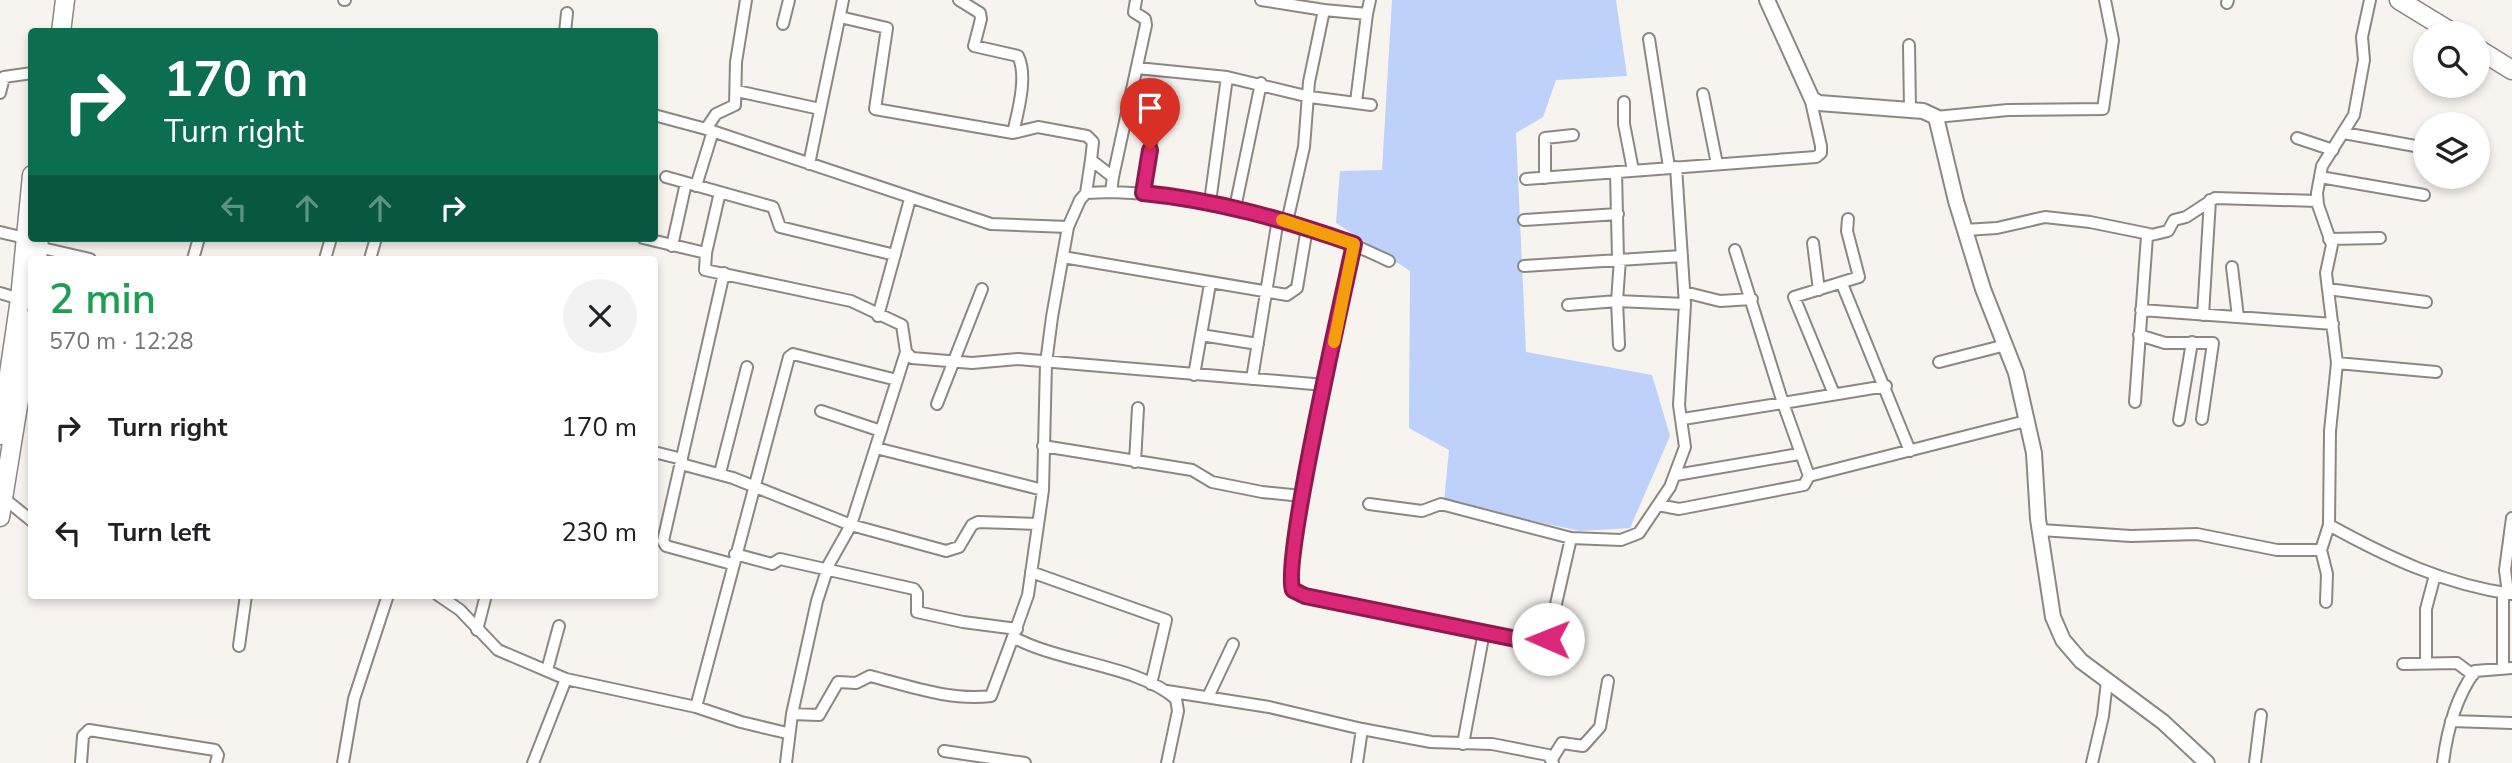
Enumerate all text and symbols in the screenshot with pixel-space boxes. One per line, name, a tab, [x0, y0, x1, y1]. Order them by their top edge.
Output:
map controls	[2413, 21, 2490, 189]
button: search	[2413, 21, 2490, 98]
text: 170 m	[164, 46, 308, 113]
icon: right	[49, 56, 140, 147]
pin	[1120, 78, 1180, 150]
icon: arrive	[1131, 89, 1169, 127]
text: Turn right	[164, 110, 304, 153]
button: layers	[2413, 112, 2490, 189]
icon: left	[215, 189, 253, 227]
icon: ahead	[288, 189, 326, 227]
icon: ahead	[361, 189, 399, 227]
icon: right	[434, 189, 472, 227]
text: 2 min	[49, 271, 156, 328]
button: close	[563, 279, 637, 353]
text: 570 m · 12:28	[49, 326, 194, 357]
icon: right	[49, 409, 87, 447]
text: Turn right	[108, 410, 227, 445]
text: 170 m	[561, 410, 637, 445]
icon: left	[49, 514, 87, 552]
text: Turn left	[108, 515, 211, 550]
text: 230 m	[561, 515, 637, 550]
position arrow	[1511, 602, 1585, 676]

